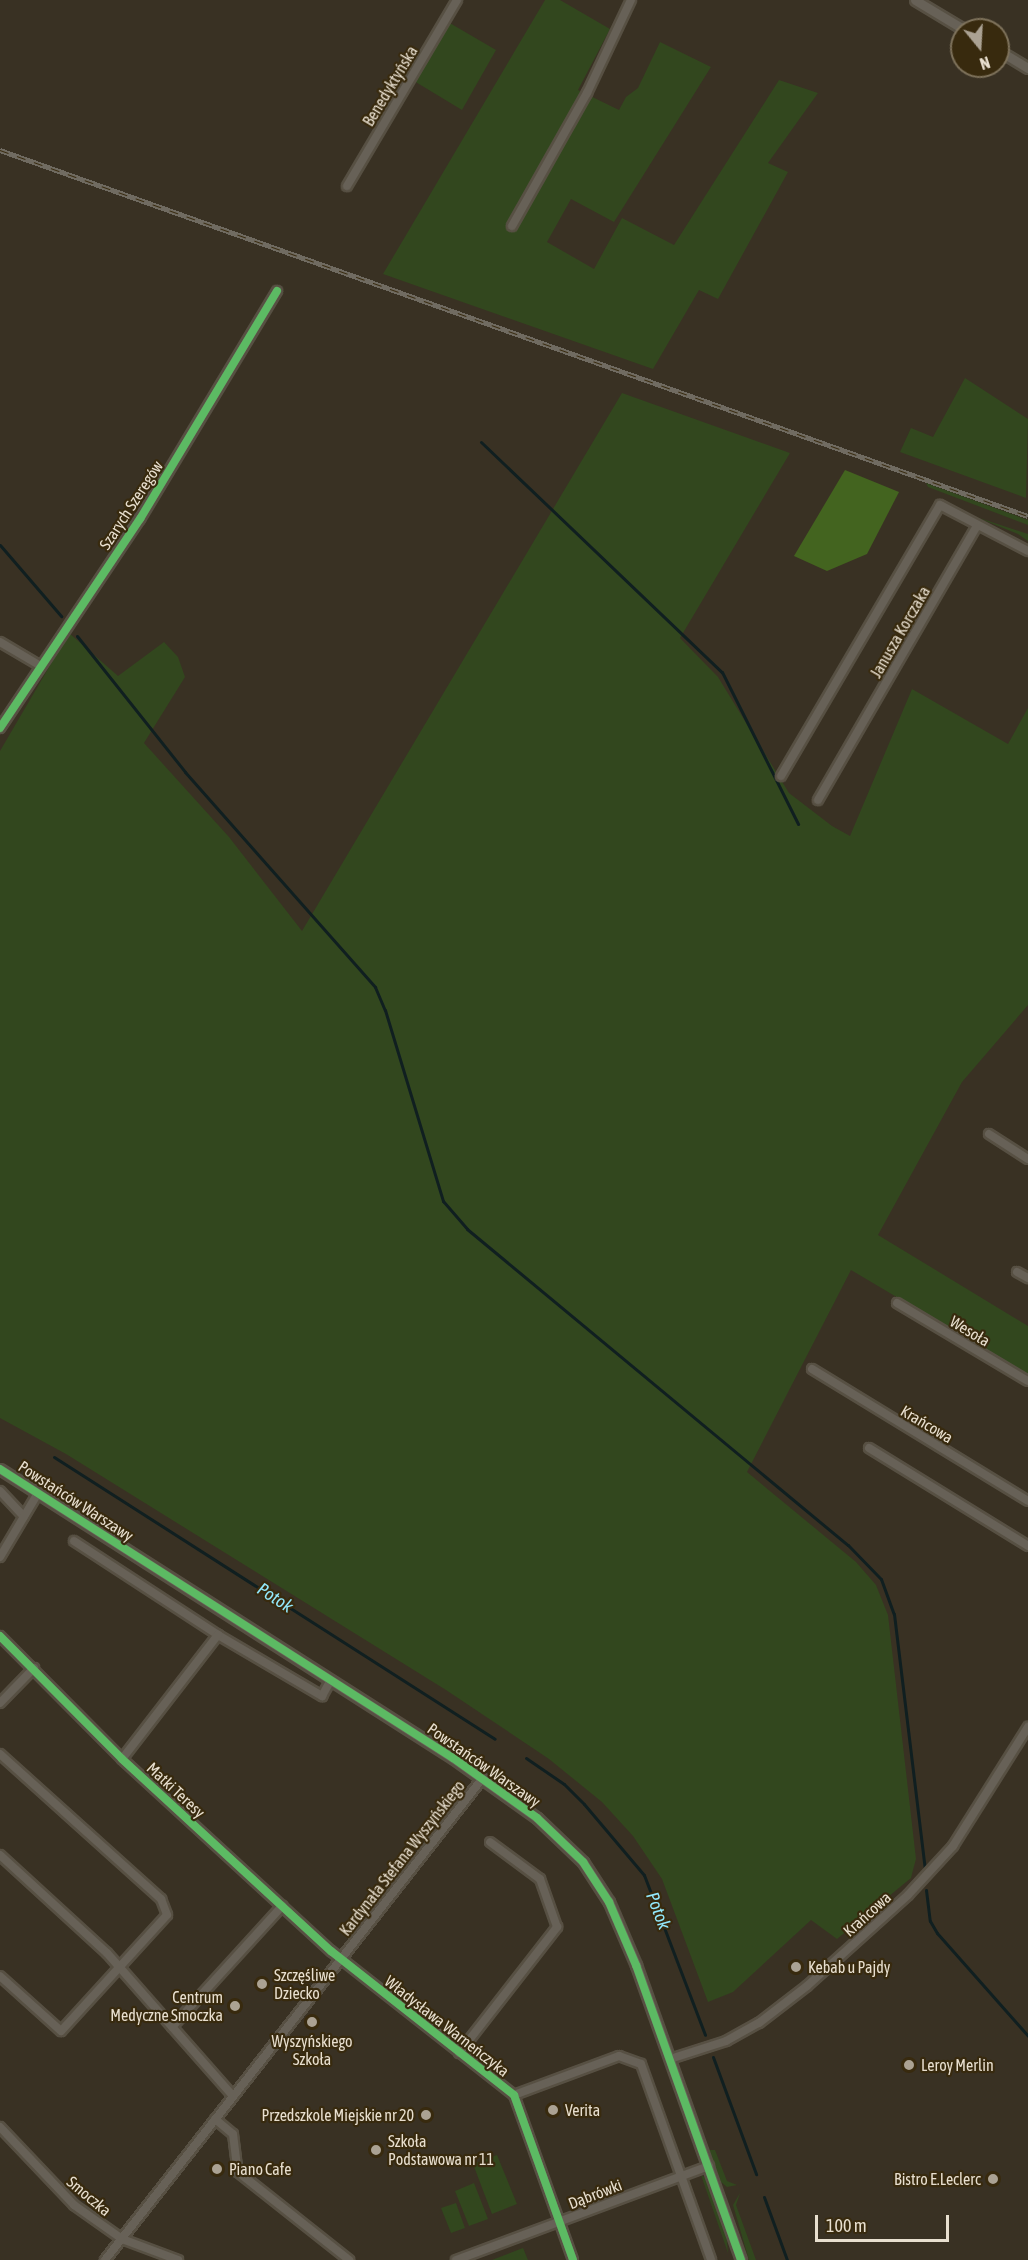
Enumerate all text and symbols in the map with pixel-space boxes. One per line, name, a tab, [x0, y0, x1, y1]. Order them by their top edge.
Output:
north arrow	[950, 18, 1010, 78]
street label: Benedyktyńska	[359, 42, 421, 130]
text: N	[978, 53, 992, 73]
street label: Szarych Szeregów	[95, 457, 167, 553]
street label: Janusza Korczaka	[866, 583, 934, 681]
street label: Wesoła	[947, 1312, 993, 1350]
street label: Krańcowa	[897, 1401, 957, 1447]
street label: Powstańców Warszawy	[15, 1457, 137, 1545]
water label: Potok	[253, 1578, 297, 1618]
street label: Powstańców Warszawy	[424, 1719, 544, 1811]
street label: Matki Teresy	[143, 1758, 209, 1822]
street label: Kardynała Stefana Wyszyńskiego	[335, 1777, 469, 1939]
street label: Krańcowa	[839, 1888, 895, 1940]
water label: Potok	[641, 1889, 675, 1933]
place label: Kebab u Pajdy	[808, 1957, 890, 1977]
marker: Kebab u Pajdy	[789, 1960, 803, 1974]
place label: Szczęśliwe Dziecko	[274, 1965, 335, 2003]
street label: Władysława Warneńczyka	[381, 1971, 513, 2081]
marker: Szczęśliwe Dziecko	[255, 1977, 269, 1991]
place label: Centrum Medyczne Smoczka	[110, 1987, 223, 2025]
marker: Centrum Medyczne Smoczka	[228, 1999, 242, 2013]
marker: Wyszyńskiego Szkoła	[305, 2015, 319, 2029]
place label: Wyszyńskiego Szkoła	[271, 2031, 353, 2069]
place label: Leroy Merlin	[921, 2055, 994, 2075]
marker: Leroy Merlin	[902, 2058, 916, 2072]
place label: Verita	[565, 2100, 600, 2120]
marker: Verita	[546, 2103, 560, 2117]
place label: Przedszkole Miejskie nr 20	[261, 2105, 414, 2125]
marker: Przedszkole Miejskie nr 20	[419, 2108, 433, 2122]
place label: Szkoła Podstawowa nr 11	[388, 2131, 494, 2169]
marker: Szkoła Podstawowa nr 11	[369, 2143, 383, 2157]
place label: Piano Cafe	[229, 2159, 291, 2179]
marker: Piano Cafe	[210, 2162, 224, 2176]
place label: Bistro E.Leclerc	[894, 2169, 981, 2189]
street label: Smoczka	[63, 2172, 115, 2220]
marker: Bistro E.Leclerc	[986, 2172, 1000, 2186]
street label: Dąbrówki	[565, 2175, 625, 2213]
scale bar	[818, 2203, 952, 2241]
text: 100 m	[826, 2215, 867, 2236]

